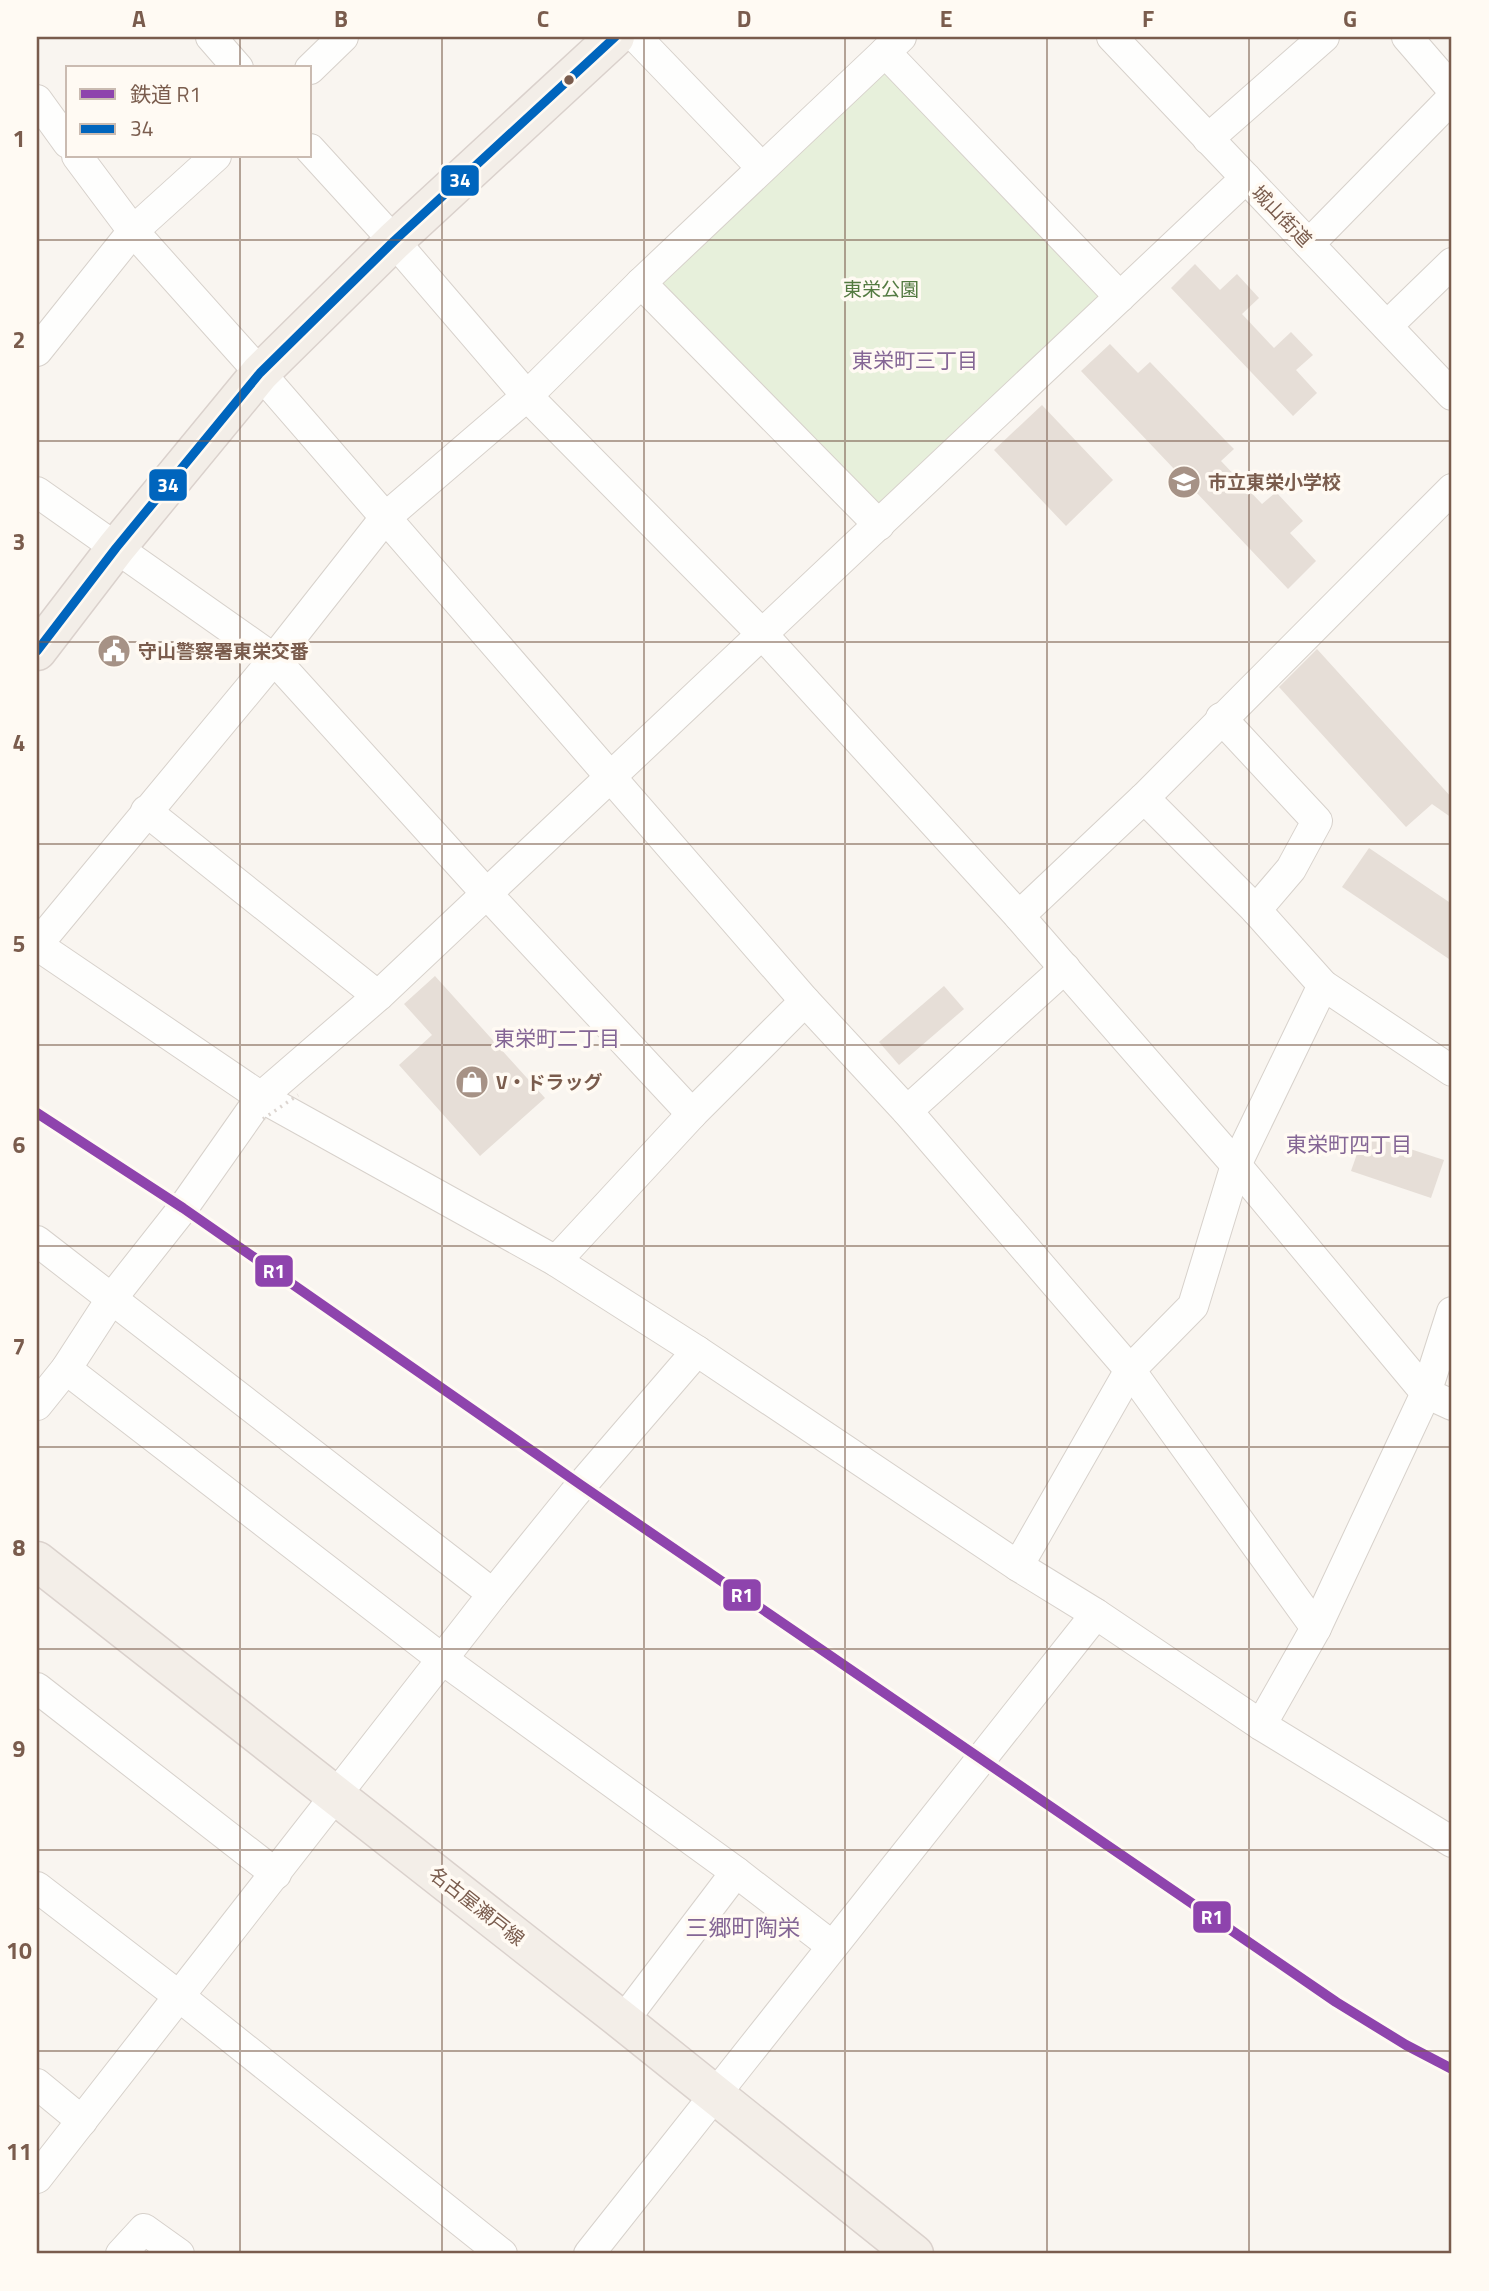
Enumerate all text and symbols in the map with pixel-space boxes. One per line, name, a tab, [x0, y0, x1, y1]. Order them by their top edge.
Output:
text: A	[132, 1, 146, 36]
text: B	[334, 1, 348, 36]
text: C	[537, 1, 549, 36]
text: D	[737, 1, 751, 36]
text: E	[940, 1, 952, 36]
text: F	[1142, 1, 1154, 36]
text: G	[1343, 1, 1357, 36]
legend	[66, 66, 312, 158]
unlabelled marker	[562, 73, 576, 87]
text: 鉄道 R1	[130, 78, 201, 110]
text: 34	[130, 112, 154, 144]
text: 1	[13, 121, 25, 156]
line badge: 34	[440, 164, 480, 197]
text: 34	[449, 165, 471, 194]
street label: 城山街道	[1246, 178, 1319, 253]
park label: 東栄公園	[843, 274, 919, 303]
text: 2	[13, 322, 25, 357]
district label: 東栄町三丁目	[852, 344, 978, 376]
school or university icon: 市立東栄小学校	[1165, 463, 1203, 501]
place label: 市立東栄小学校	[1208, 467, 1341, 496]
line badge: 34	[148, 468, 188, 502]
text: 34	[157, 470, 179, 499]
text: 3	[13, 524, 25, 559]
public building icon: 守山警察署東栄交番	[95, 632, 133, 670]
place label: 守山警察署東栄交番	[138, 636, 309, 665]
text: 4	[13, 725, 25, 760]
text: 5	[13, 926, 25, 961]
district label: 東栄町二丁目	[494, 1022, 620, 1054]
shop icon: V・ドラッグ	[453, 1063, 491, 1101]
place label: V・ドラッグ	[496, 1067, 602, 1096]
text: 6	[13, 1127, 26, 1162]
district label: 東栄町四丁目	[1286, 1128, 1412, 1160]
line badge: R1	[254, 1254, 294, 1288]
text: R1	[263, 1256, 285, 1285]
text: 7	[13, 1329, 25, 1364]
text: 8	[13, 1530, 26, 1565]
line badge: R1	[722, 1578, 762, 1612]
text: R1	[731, 1580, 753, 1609]
text: 9	[13, 1731, 26, 1766]
street label: 名古屋瀬戸線	[423, 1859, 531, 1952]
line badge: R1	[1192, 1900, 1232, 1934]
text: R1	[1201, 1902, 1223, 1931]
district label: 三郷町陶栄	[686, 1910, 801, 1945]
text: 10	[6, 1933, 32, 1968]
text: 11	[6, 2134, 32, 2169]

